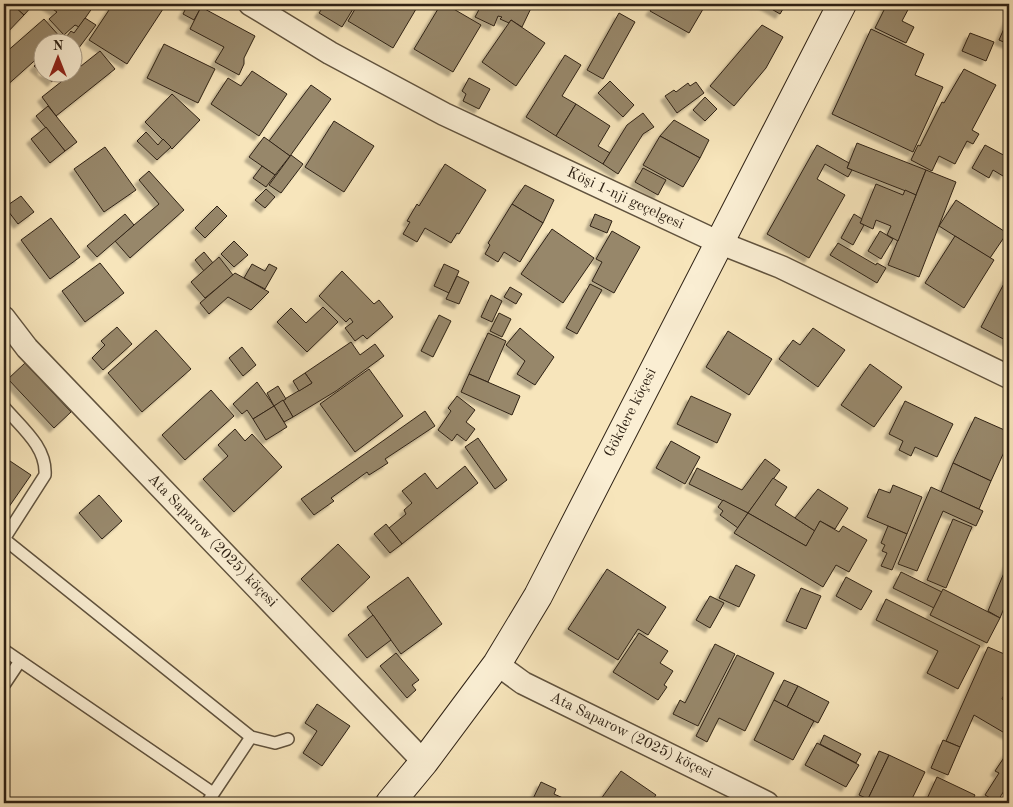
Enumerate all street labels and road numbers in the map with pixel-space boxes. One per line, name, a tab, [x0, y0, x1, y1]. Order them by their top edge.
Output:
street label: Köşi 1-nji geçelgesi	[564, 165, 686, 233]
street label: Gökdere köçesi	[602, 366, 660, 460]
street label: Ata Saparow (2025) köçesi	[145, 471, 279, 611]
street label: Ata Saparow (2025) köçesi	[547, 690, 715, 782]

